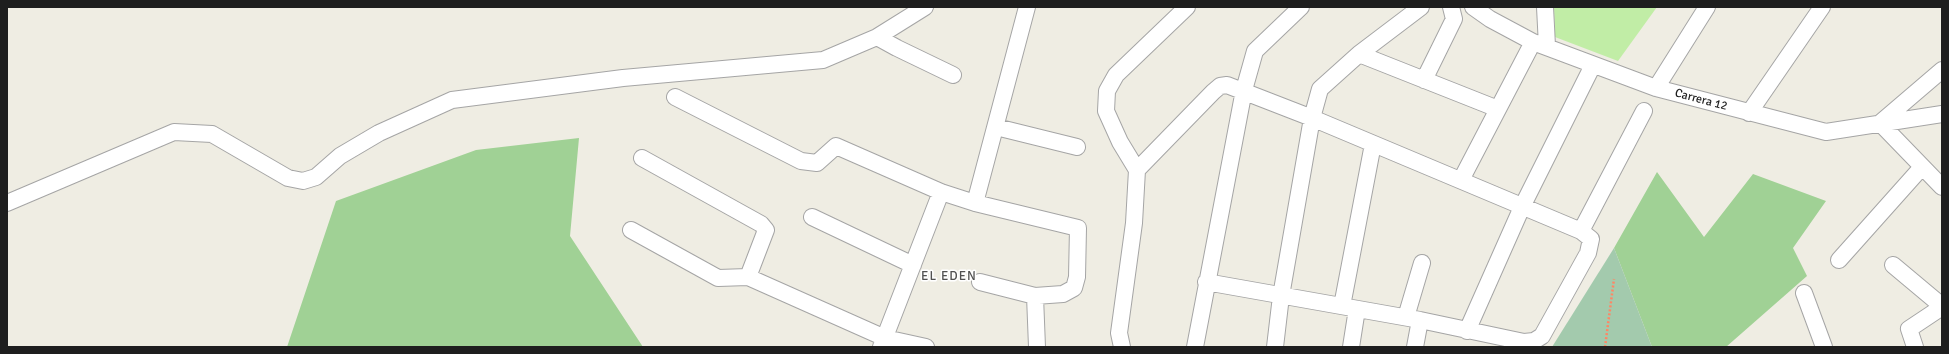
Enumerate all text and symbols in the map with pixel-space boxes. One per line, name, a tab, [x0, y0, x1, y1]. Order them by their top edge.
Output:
street label: Carrera 12	[1673, 86, 1729, 114]
district label: EL EDEN	[921, 269, 977, 285]

